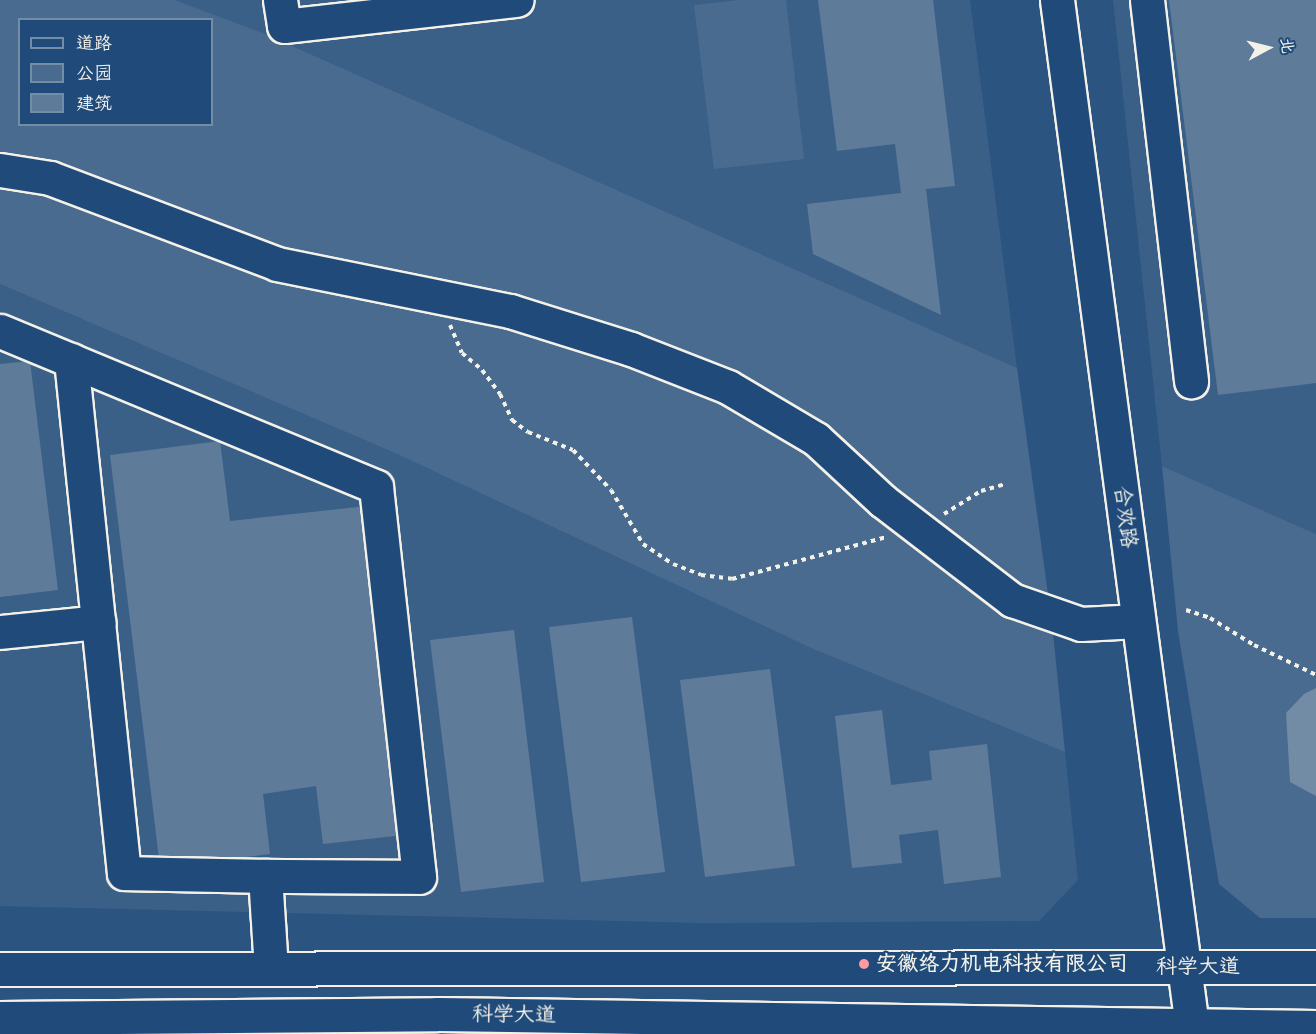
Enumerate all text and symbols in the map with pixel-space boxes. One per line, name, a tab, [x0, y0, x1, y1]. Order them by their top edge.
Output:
legend	[18, 18, 213, 126]
north arrow	[1238, 18, 1298, 78]
text: 道路	[76, 32, 112, 56]
text: 北	[1275, 37, 1298, 55]
text: 公园	[76, 62, 112, 86]
text: 建筑	[76, 92, 112, 116]
street label: 合欢路	[1109, 484, 1141, 550]
place label: 安徽络力机电科技有限公司	[876, 951, 1128, 977]
street label: 科学大道	[1156, 954, 1240, 980]
marker: 安徽络力机电科技有限公司	[857, 957, 871, 971]
street label: 科学大道	[472, 1002, 556, 1028]

